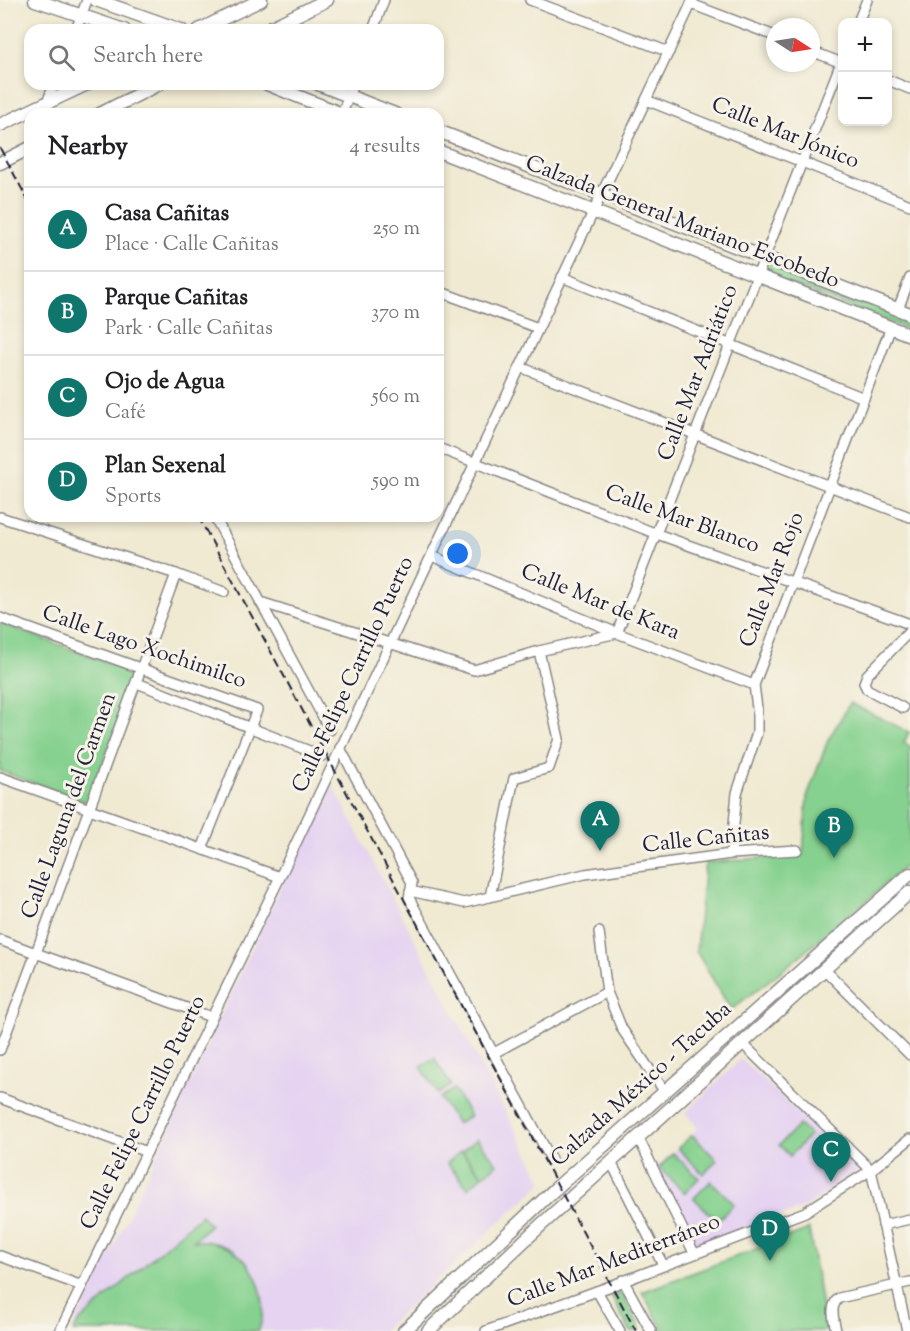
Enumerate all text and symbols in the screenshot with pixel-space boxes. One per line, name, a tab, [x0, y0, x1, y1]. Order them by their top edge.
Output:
north arrow	[766, 18, 820, 72]
map controls	[838, 18, 892, 126]
button: +	[838, 18, 892, 72]
search box	[24, 24, 444, 90]
icon: search	[45, 41, 78, 74]
text: Search here	[93, 41, 203, 73]
button: −	[838, 72, 892, 126]
street label: Calle Mar Jónico	[706, 90, 864, 178]
text: Nearby	[48, 129, 128, 166]
text: 4 results	[349, 133, 420, 162]
street label: Calzada General Mariano Escobedo	[520, 148, 844, 298]
text: Casa Cañitas	[105, 199, 229, 231]
text: A	[59, 215, 76, 244]
text: 250 m	[372, 215, 420, 244]
text: Place · Calle Cañitas	[105, 231, 279, 260]
street label: Calle Mar Adriático	[651, 280, 747, 466]
text: Parque Cañitas	[105, 283, 248, 315]
text: B	[61, 299, 74, 328]
text: 370 m	[371, 299, 420, 328]
text: Park · Calle Cañitas	[105, 315, 273, 344]
text: Ojo de Agua	[105, 367, 225, 399]
text: C	[59, 383, 76, 412]
text: 560 m	[372, 383, 420, 412]
text: Café	[105, 399, 146, 428]
text: Plan Sexenal	[105, 451, 226, 483]
text: D	[60, 467, 75, 496]
text: 590 m	[372, 467, 420, 496]
street label: Calle Mar Blanco	[600, 477, 764, 563]
text: Sports	[105, 483, 161, 512]
street label: Calle Mar Rojo	[732, 508, 814, 652]
your location	[443, 539, 472, 568]
street label: Calle Felipe Carrillo Puerto	[285, 552, 423, 798]
street label: Calle Mar de Kara	[516, 557, 684, 649]
street label: Calle Lago Xochimilco	[37, 598, 251, 698]
street label: Calle Laguna del Carmen	[14, 688, 126, 924]
pin: A	[580, 802, 620, 851]
pin: B	[814, 808, 854, 858]
street label: Calle Cañitas	[641, 817, 771, 863]
street label: Calle Felipe Carrillo Puerto	[73, 990, 215, 1236]
street label: Calzada México - Tacuba	[544, 995, 740, 1175]
pin: C	[812, 1132, 850, 1182]
street label: Calle Mar Mediterráneo	[503, 1207, 725, 1317]
pin: D	[750, 1212, 790, 1261]

